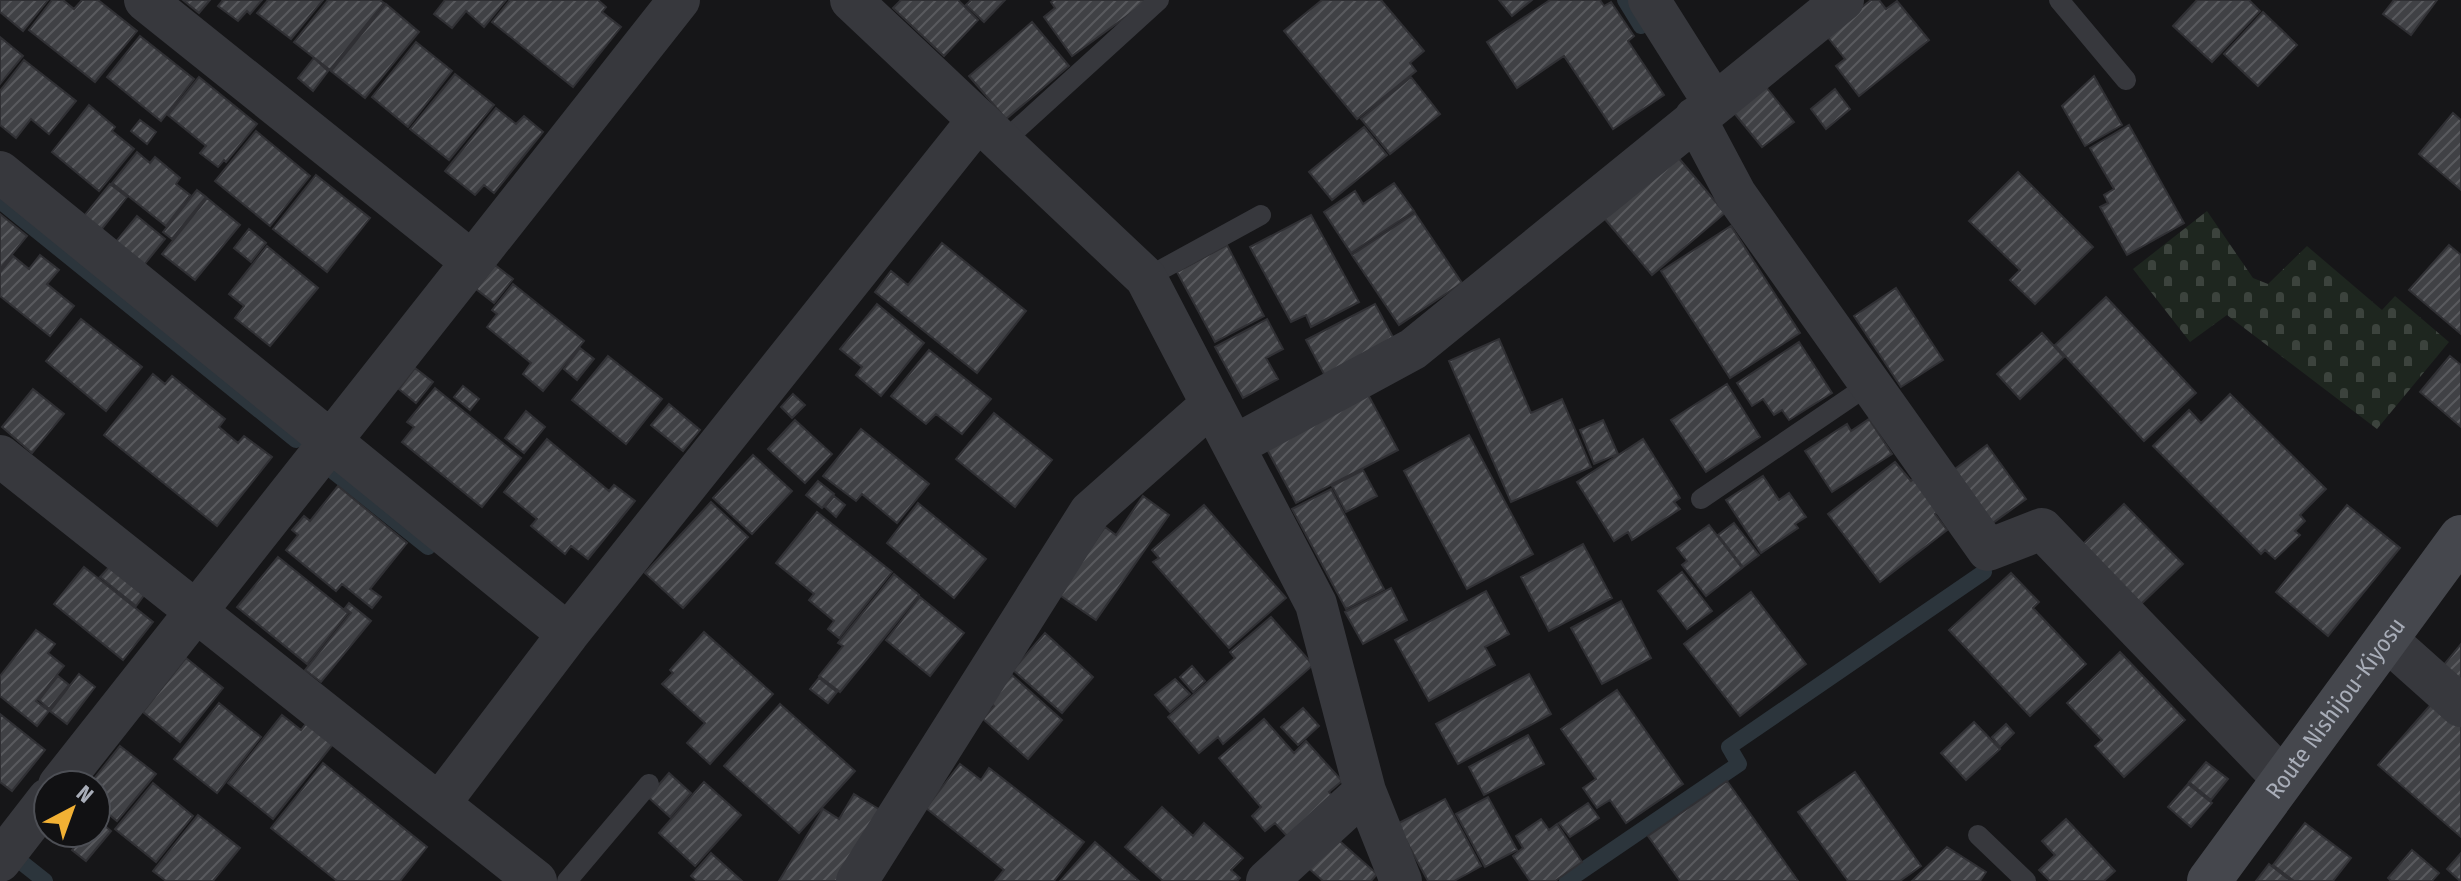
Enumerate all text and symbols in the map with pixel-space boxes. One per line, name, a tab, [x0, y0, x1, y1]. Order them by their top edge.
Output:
street label: Route Nishijou-Kiyosu	[2260, 612, 2411, 804]
north arrow	[32, 769, 112, 849]
text: N	[71, 780, 99, 809]

